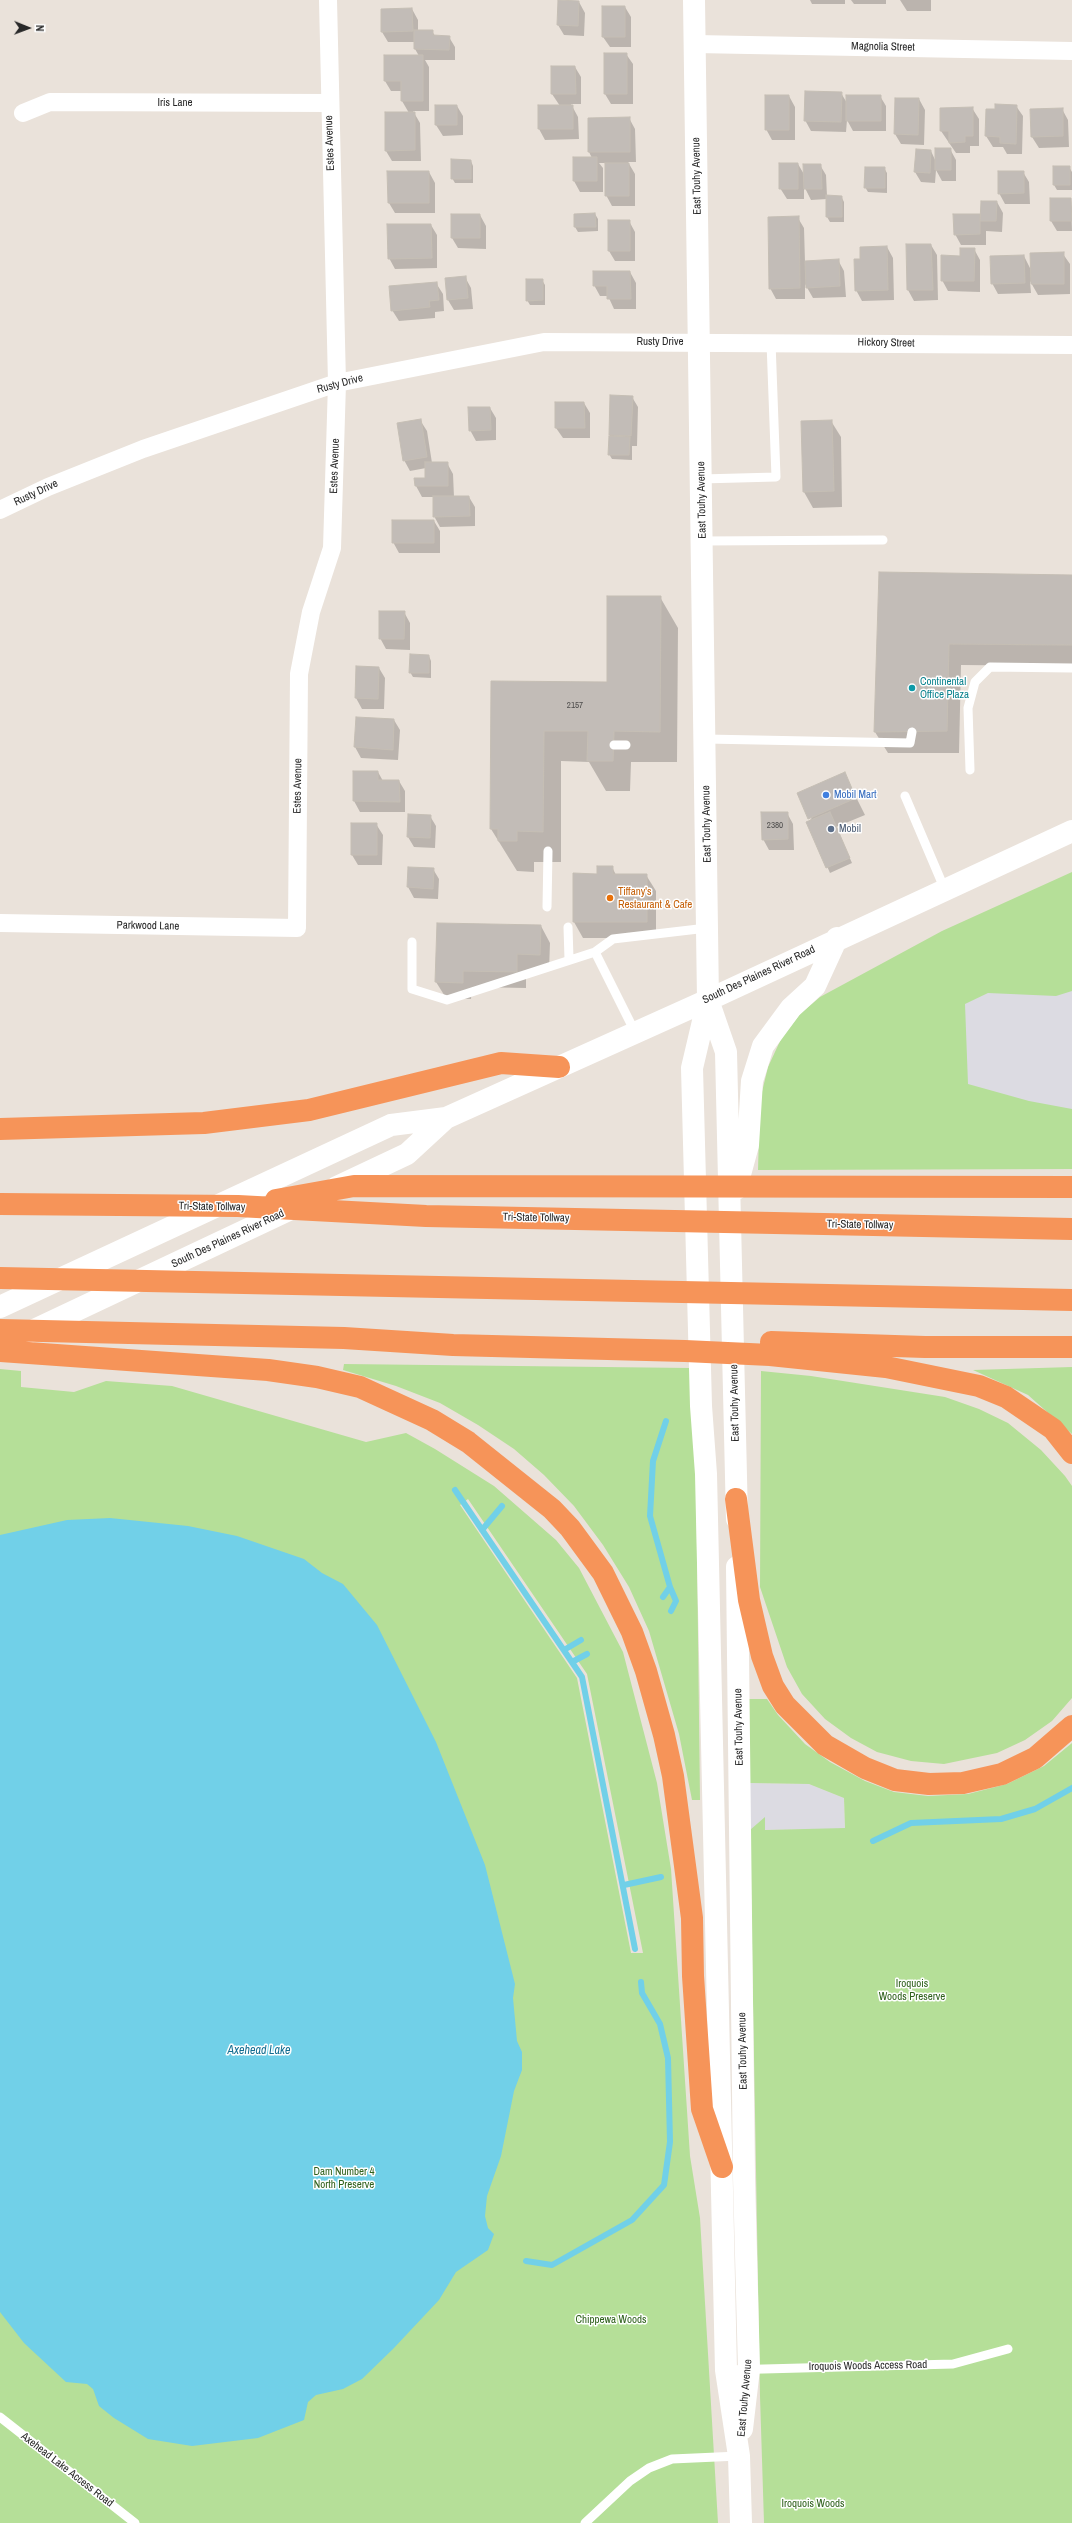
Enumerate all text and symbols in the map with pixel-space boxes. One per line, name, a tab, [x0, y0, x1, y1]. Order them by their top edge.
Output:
north arrow	[8, 8, 48, 48]
text: N	[33, 25, 47, 32]
street label: Magnolia Street	[851, 40, 915, 54]
street label: Iris Lane	[157, 96, 193, 110]
street label: Estes Avenue	[322, 115, 338, 171]
street label: East Touhy Avenue	[690, 137, 704, 215]
street label: Rusty Drive	[636, 335, 684, 349]
street label: Hickory Street	[857, 336, 915, 350]
street label: Rusty Drive	[316, 372, 364, 396]
street label: Estes Avenue	[327, 438, 343, 494]
street label: East Touhy Avenue	[695, 461, 709, 539]
street label: Rusty Drive	[12, 477, 60, 509]
place label: Continental Office Plaza	[920, 675, 969, 701]
marker: Continental Office Plaza	[907, 683, 917, 693]
house number: 2157	[567, 701, 583, 711]
street label: Estes Avenue	[291, 758, 305, 814]
street label: East Touhy Avenue	[700, 785, 714, 863]
place label: Mobil Mart	[834, 788, 877, 802]
marker: Mobil Mart	[821, 790, 831, 800]
house number: 2380	[767, 821, 783, 831]
place label: Mobil	[839, 822, 861, 836]
marker: Mobil	[826, 824, 836, 834]
place label: Tiffany's Restaurant & Cafe	[618, 885, 692, 911]
marker: Tiffany's Restaurant & Cafe	[605, 893, 615, 903]
street label: Parkwood Lane	[117, 919, 179, 933]
street label: South Des Plaines River Road	[701, 943, 817, 1007]
street label: Tri-State Tollway	[178, 1200, 246, 1214]
street label: South Des Plaines River Road	[170, 1207, 286, 1271]
street label: Tri-State Tollway	[502, 1211, 570, 1225]
street label: Tri-State Tollway	[826, 1218, 894, 1232]
street label: East Touhy Avenue	[728, 1364, 742, 1442]
street label: East Touhy Avenue	[732, 1688, 746, 1766]
park label: Iroquois Woods Preserve	[879, 1977, 945, 2003]
street label: East Touhy Avenue	[736, 2012, 750, 2090]
water label: Axehead Lake	[228, 2044, 290, 2058]
park label: Dam Number 4 North Preserve	[313, 2165, 375, 2191]
park label: Chippewa Woods	[575, 2313, 647, 2327]
street label: Iroquois Woods Access Road	[809, 2358, 927, 2374]
street label: East Touhy Avenue	[735, 2359, 755, 2437]
street label: Axehead Lake Access Road	[18, 2430, 116, 2510]
park label: Iroquois Woods	[781, 2497, 845, 2511]

